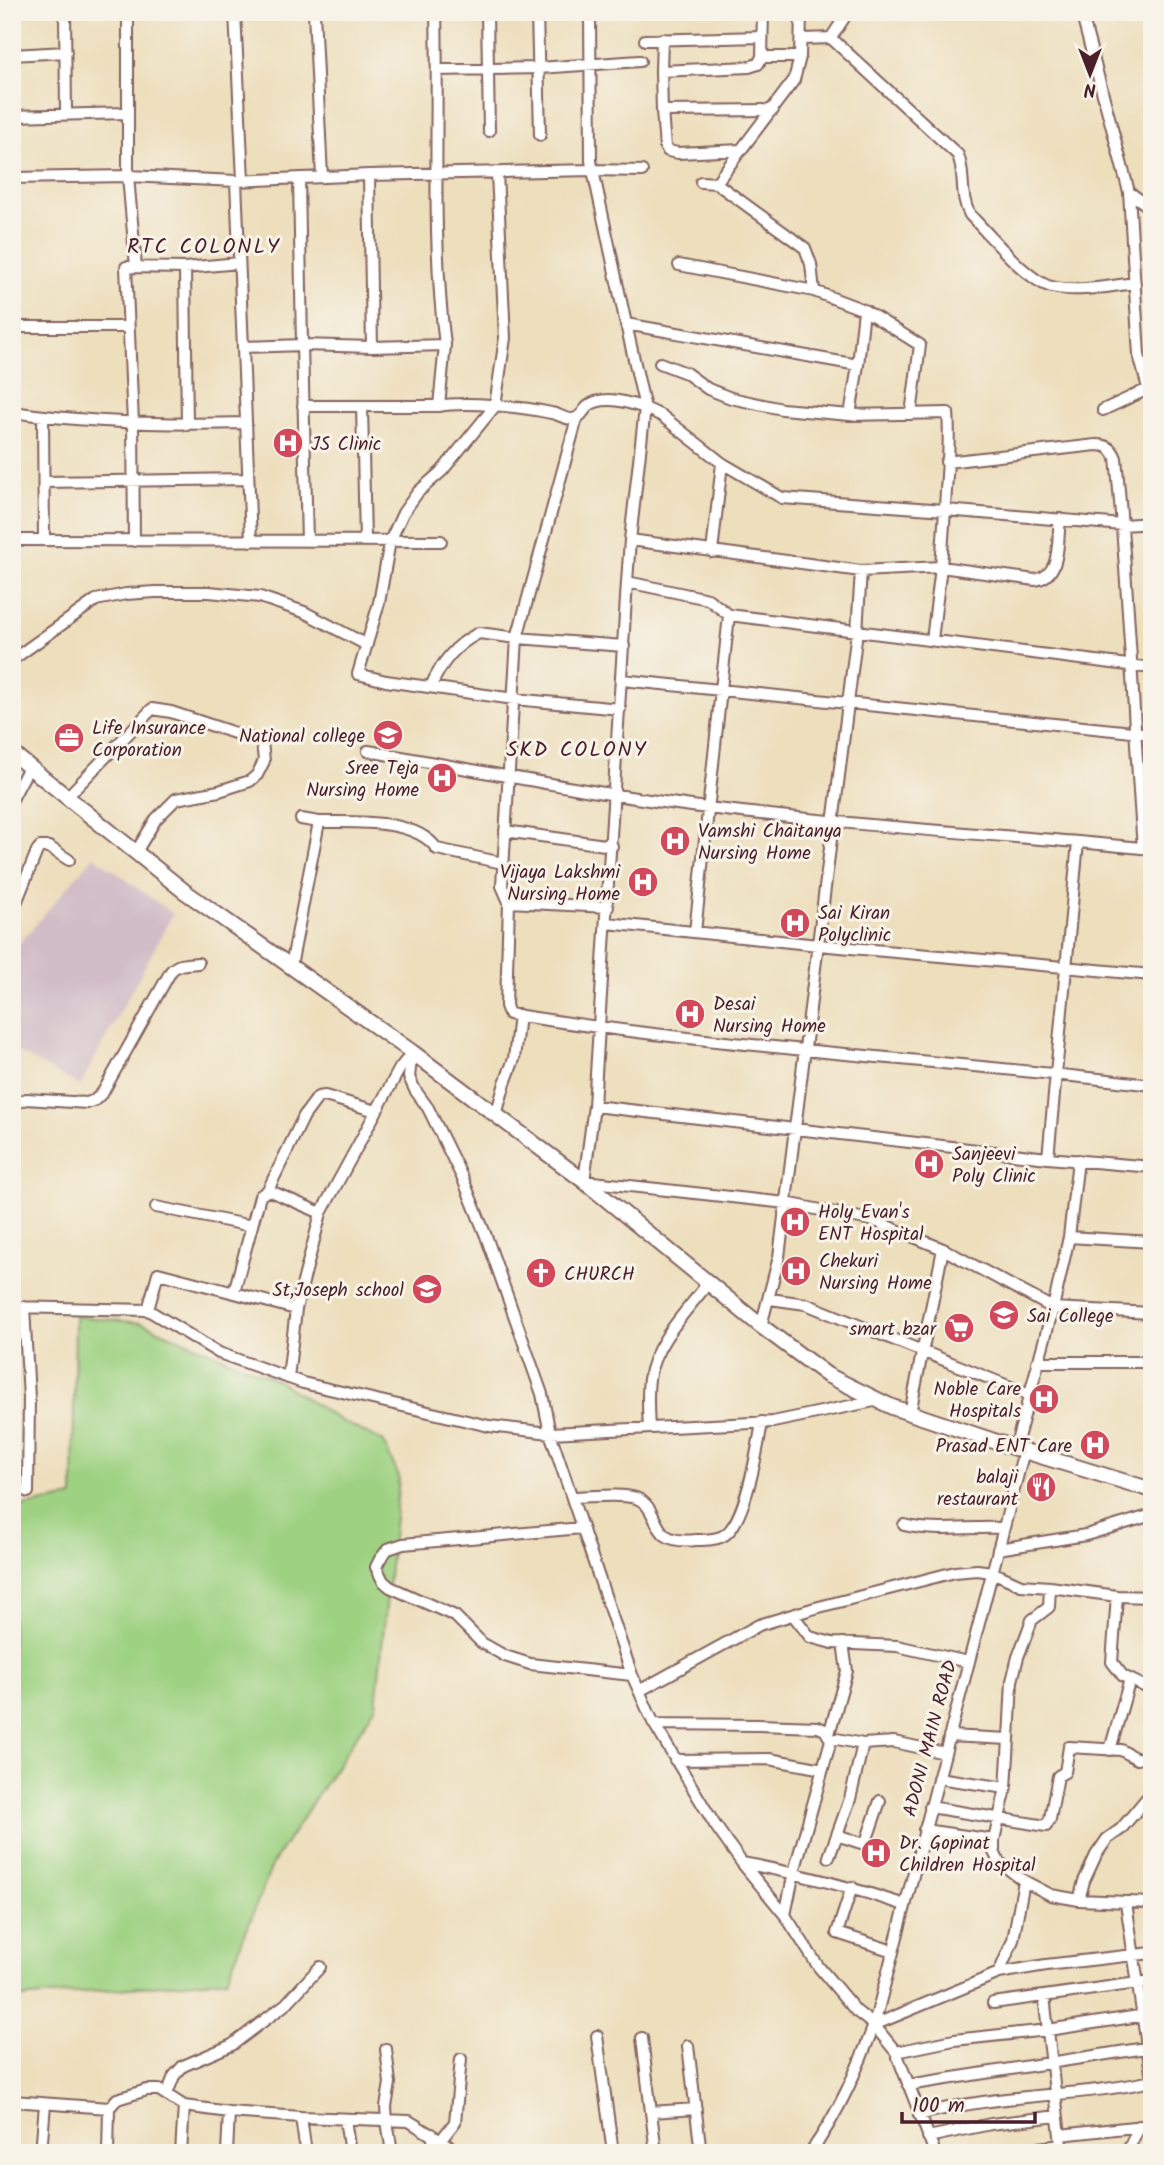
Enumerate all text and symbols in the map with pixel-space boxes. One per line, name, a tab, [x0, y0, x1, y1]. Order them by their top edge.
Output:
north arrow	[1056, 38, 1126, 108]
text: N	[1084, 74, 1096, 104]
district label: RTC COLONLY	[127, 231, 281, 264]
hospital icon: JS Clinic	[271, 426, 305, 460]
place label: JS Clinic	[311, 430, 381, 460]
place label: Life Insurance Corporation	[92, 714, 206, 766]
school or university icon: National college	[371, 718, 405, 752]
office icon: Life Insurance Corporation	[52, 721, 86, 755]
place label: National college	[239, 722, 365, 752]
district label: SKD COLONY	[506, 734, 648, 767]
place label: Sree Teja Nursing Home	[306, 754, 419, 806]
hospital icon: Sree Teja Nursing Home	[425, 761, 459, 795]
place label: Vamshi Chaitanya Nursing Home	[698, 817, 842, 869]
hospital icon: Vamshi Chaitanya Nursing Home	[658, 824, 692, 858]
place label: Vijaya Lakshmi Nursing Home	[500, 858, 621, 910]
hospital icon: Vijaya Lakshmi Nursing Home	[626, 865, 660, 899]
place label: Sai Kiran Polyclinic	[818, 899, 891, 951]
hospital icon: Sai Kiran Polyclinic	[778, 906, 812, 940]
place label: Desai Nursing Home	[713, 990, 826, 1042]
hospital icon: Desai Nursing Home	[673, 997, 707, 1031]
place label: Sanjeevi Poly Clinic	[952, 1140, 1036, 1192]
hospital icon: Sanjeevi Poly Clinic	[912, 1147, 946, 1181]
place label: Holy Evan's ENT Hospital	[818, 1198, 924, 1250]
hospital icon: Holy Evan's ENT Hospital	[778, 1205, 812, 1239]
place label: Chekuri Nursing Home	[819, 1247, 932, 1299]
hospital icon: Chekuri Nursing Home	[779, 1254, 813, 1288]
church icon: CHURCH	[524, 1256, 558, 1290]
place label: CHURCH	[564, 1260, 635, 1290]
school or university icon: St,Joseph school	[410, 1272, 444, 1306]
place label: St,Joseph school	[273, 1276, 404, 1306]
school or university icon: Sai College	[987, 1298, 1021, 1332]
place label: Sai College	[1027, 1302, 1114, 1332]
supermarket icon: smart bzar	[942, 1311, 976, 1345]
place label: smart bzar	[849, 1315, 938, 1345]
place label: Noble Care Hospitals	[934, 1375, 1021, 1427]
hospital icon: Noble Care Hospitals	[1027, 1382, 1061, 1416]
hospital icon: Prasad ENT Care	[1078, 1428, 1112, 1462]
place label: Prasad ENT Care	[935, 1432, 1072, 1462]
place label: balaji restaurant	[937, 1463, 1019, 1515]
restaurant icon: balaji restaurant	[1024, 1470, 1058, 1504]
street label: ADONI MAIN ROAD	[896, 1657, 966, 1820]
place label: Dr. Gopinat Children Hospital	[899, 1829, 1036, 1881]
hospital icon: Dr. Gopinat Children Hospital	[859, 1836, 893, 1870]
scale bar	[902, 2081, 1034, 2125]
text: 100 m	[912, 2090, 965, 2123]

